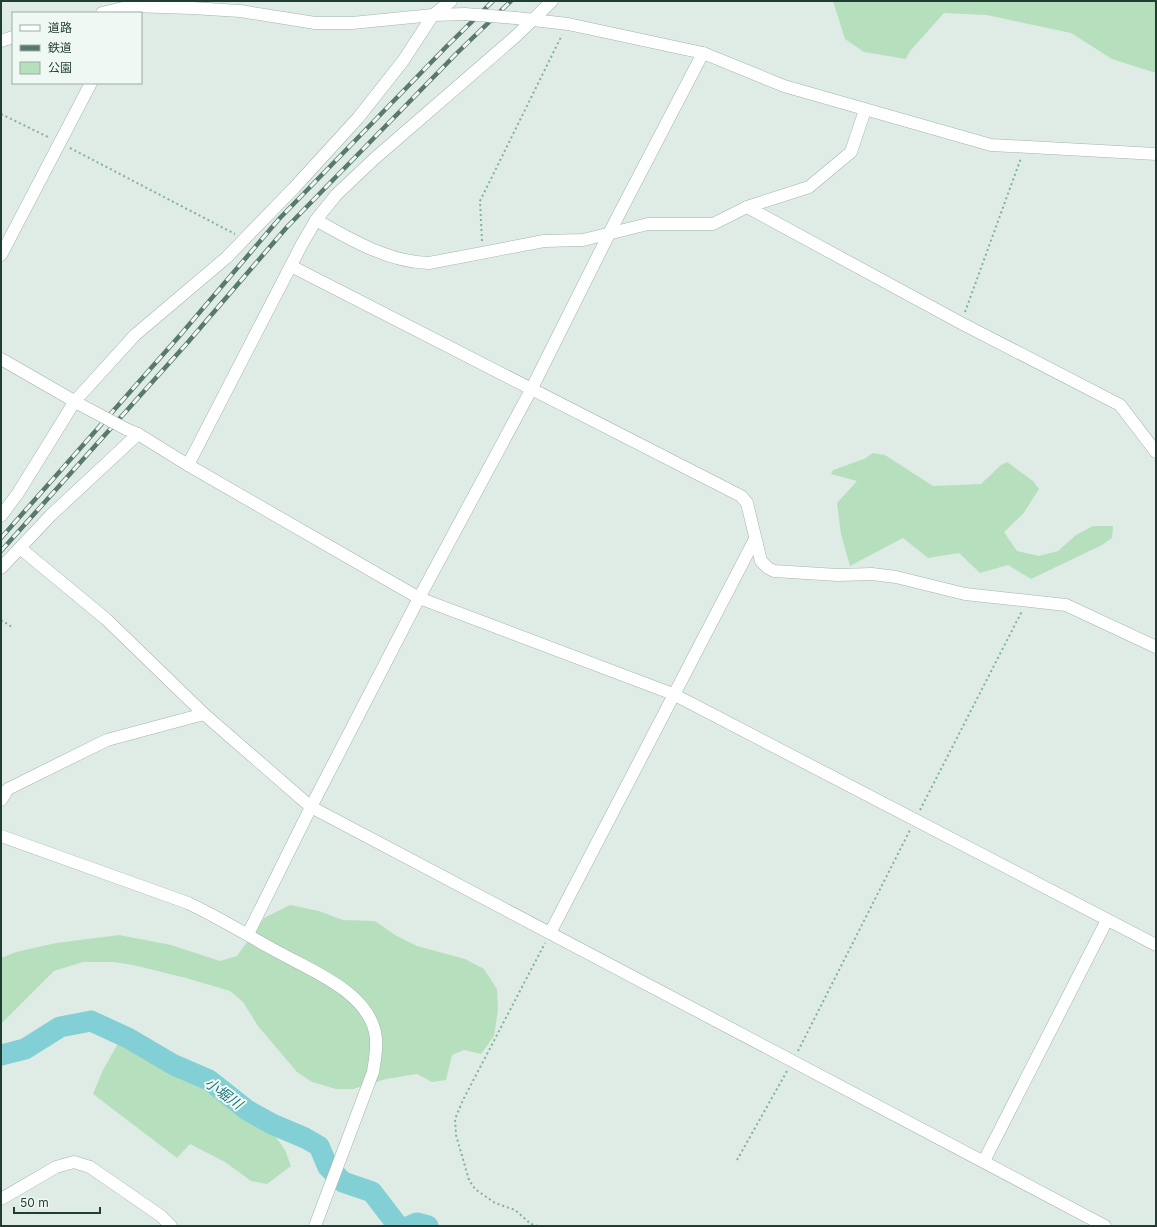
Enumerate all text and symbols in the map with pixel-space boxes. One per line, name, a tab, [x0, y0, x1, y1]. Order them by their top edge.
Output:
legend	[12, 12, 142, 84]
text: 道路	[48, 20, 72, 35]
text: 鉄道	[48, 40, 72, 55]
text: 公園	[48, 60, 72, 75]
water label: 小堀川	[202, 1074, 248, 1113]
scale bar	[14, 1189, 100, 1215]
text: 50 m	[20, 1195, 49, 1210]

